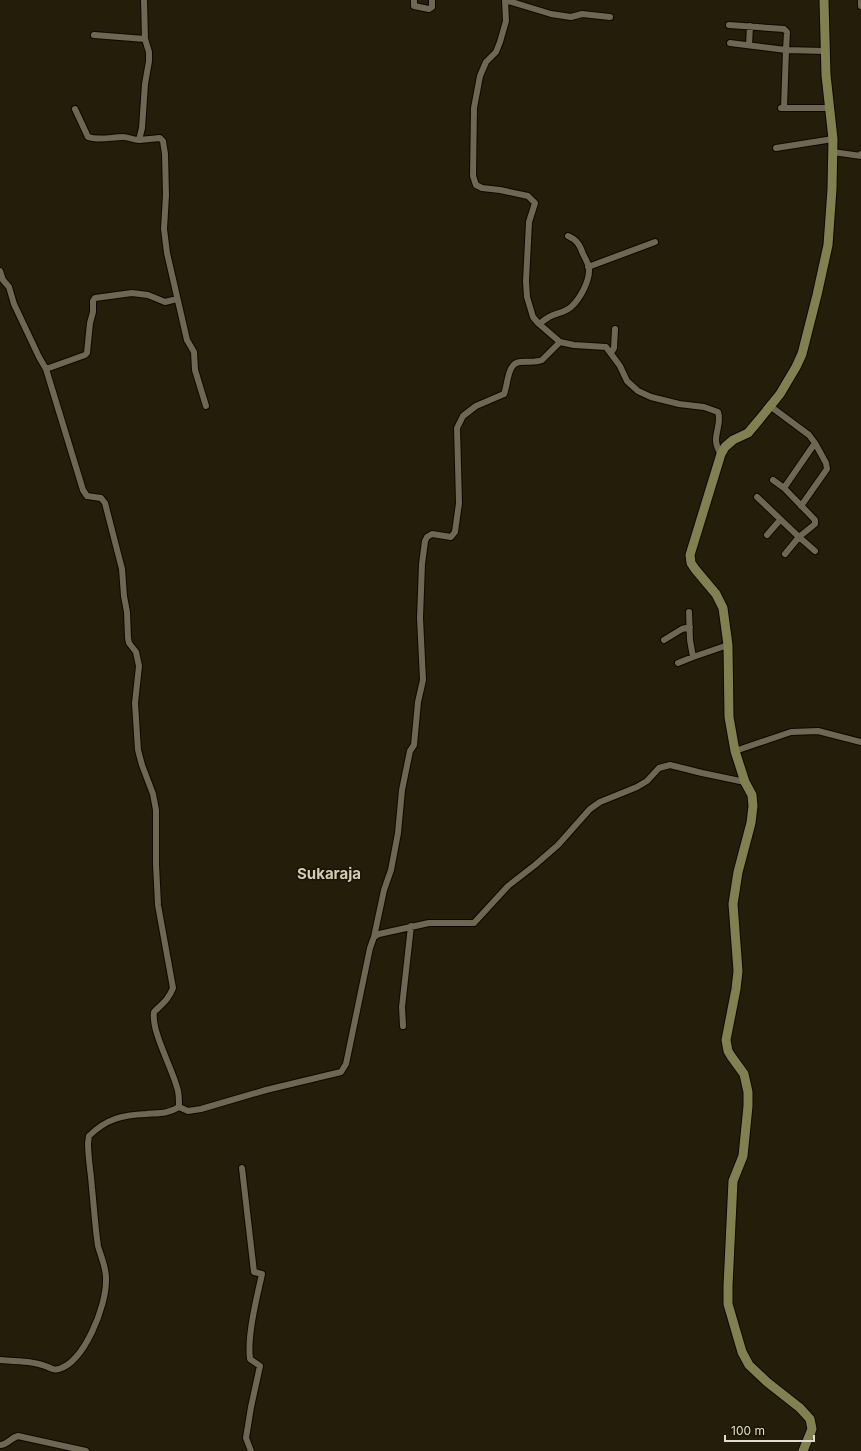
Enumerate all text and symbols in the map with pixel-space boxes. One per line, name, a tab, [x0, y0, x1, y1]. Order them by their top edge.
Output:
district label: Sukaraja	[297, 864, 361, 883]
scale bar	[725, 1417, 814, 1443]
text: 100 m	[731, 1423, 765, 1438]

